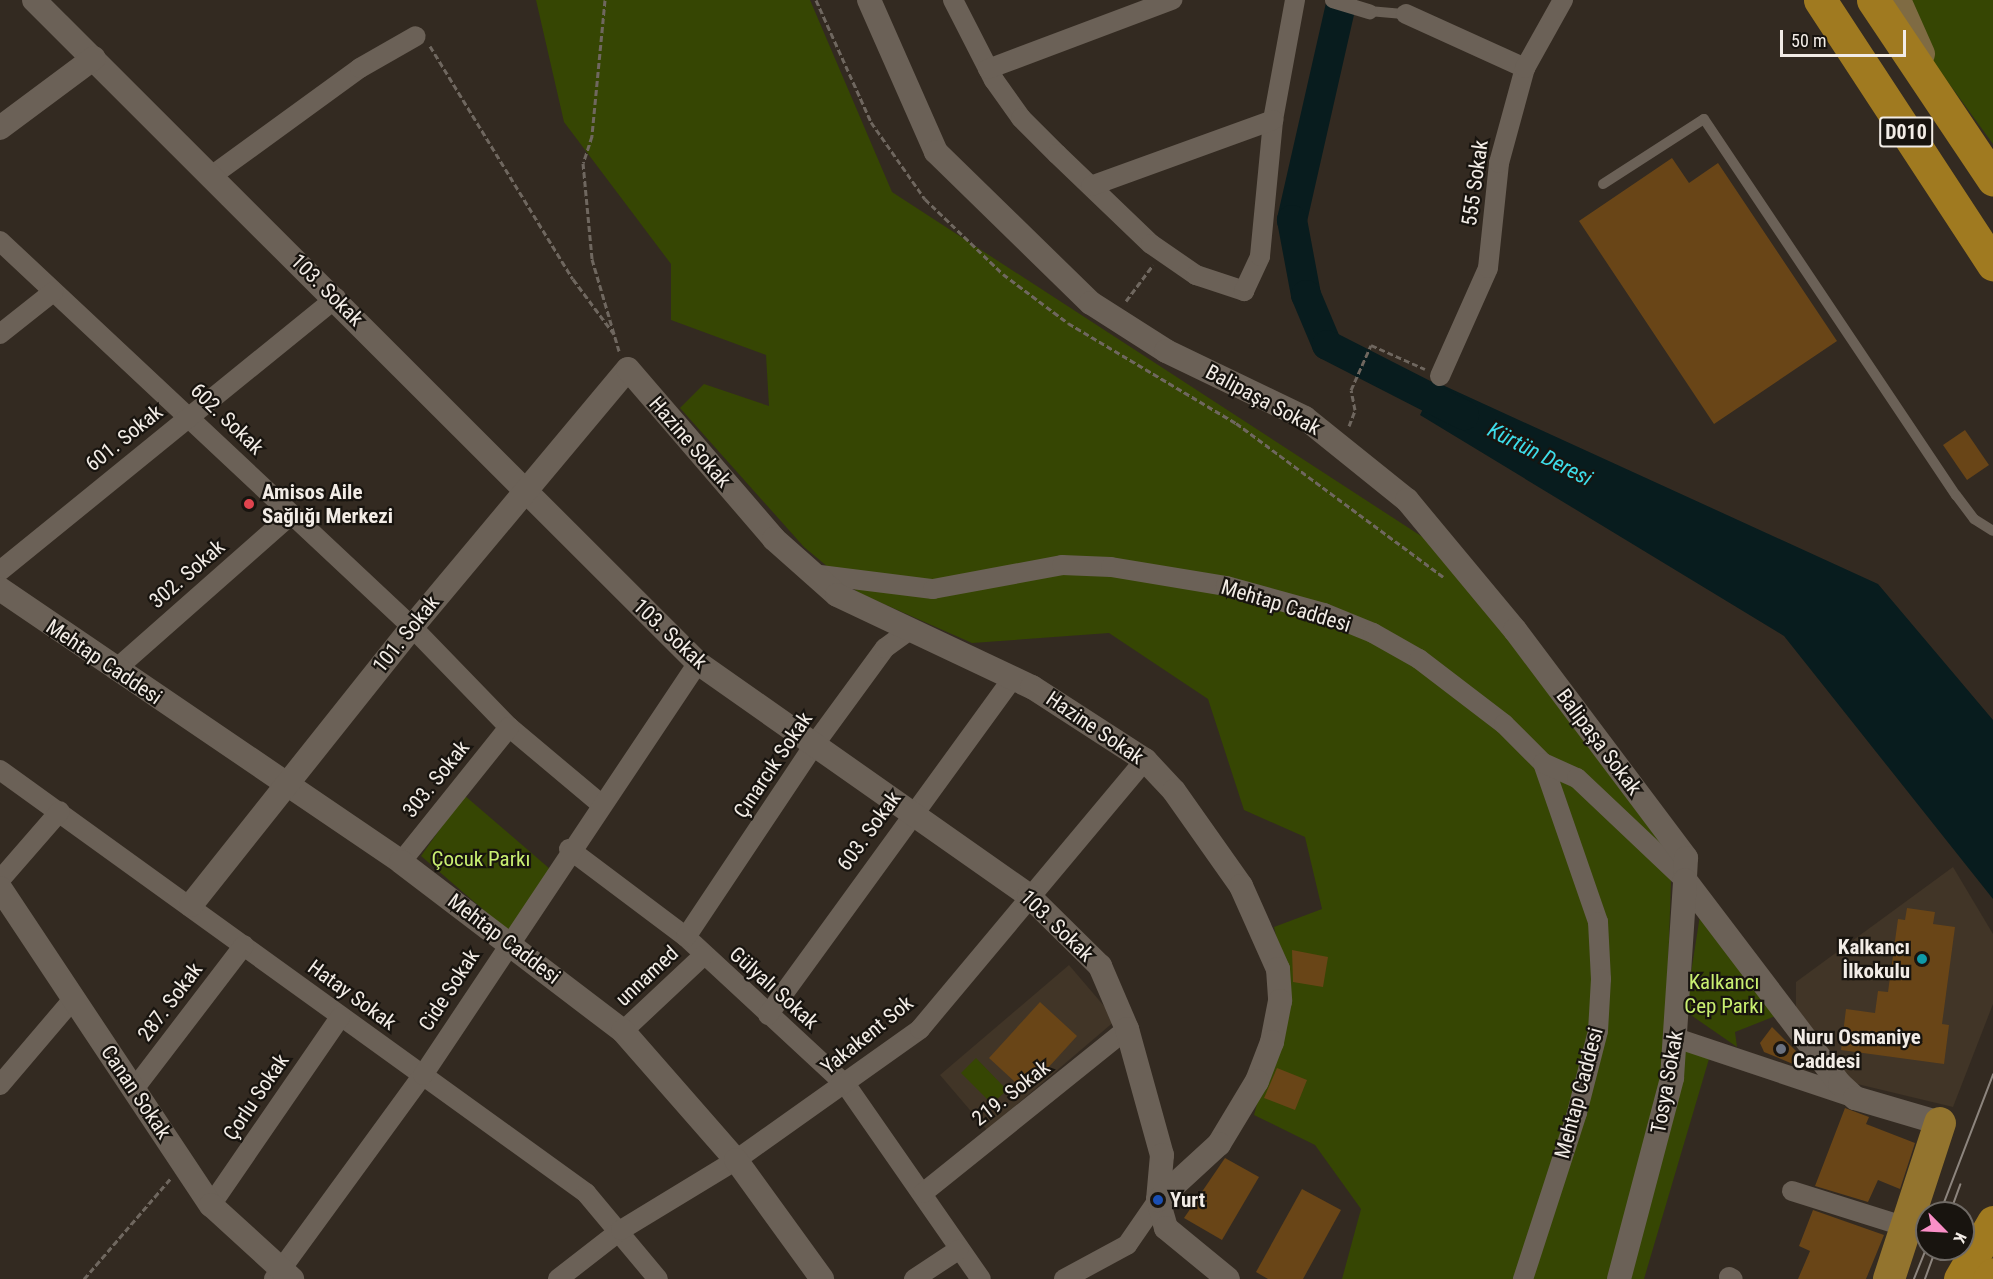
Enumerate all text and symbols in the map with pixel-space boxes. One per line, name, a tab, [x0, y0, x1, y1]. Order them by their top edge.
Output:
scale bar	[1783, 18, 1909, 56]
text: 50 m	[1791, 30, 1826, 51]
road number: D010	[1879, 115, 1933, 149]
street label: 555 Sokak	[1457, 138, 1493, 228]
street label: 103. Sokak	[286, 249, 368, 331]
street label: Balipaşa Sokak	[1201, 359, 1325, 441]
street label: 602. Sokak	[185, 378, 269, 460]
street label: Hazine Sokak	[644, 391, 736, 493]
street label: 601. Sokak	[80, 399, 168, 477]
water label: Kürtün Deresi	[1483, 416, 1597, 492]
place label: Amisos Aile Sağlığı Merkezi	[262, 479, 393, 529]
marker: Amisos Aile Sağlığı Merkezi	[240, 495, 258, 513]
street label: 302. Sokak	[144, 534, 230, 614]
street label: Mehtap Caddesi	[1218, 574, 1354, 638]
street label: 101. Sokak	[367, 590, 445, 678]
street label: 103. Sokak	[628, 593, 712, 675]
street label: Mehtap Caddesi	[41, 614, 167, 710]
street label: Balipaşa Sokak	[1551, 684, 1647, 800]
street label: Hazine Sokak	[1041, 686, 1149, 770]
street label: Çınarcık Sokak	[728, 707, 818, 823]
street label: 303. Sokak	[397, 735, 475, 823]
street label: 603. Sokak	[832, 786, 906, 876]
park label: Çocuk Parkı	[432, 846, 530, 872]
street label: 103. Sokak	[1015, 885, 1099, 967]
street label: Mehtap Caddesi	[443, 889, 565, 989]
place label: Kalkancı İlkokulu	[1838, 934, 1910, 984]
street label: unnamed	[610, 941, 684, 1011]
street label: Gülyalı Sokak	[724, 941, 824, 1035]
street label: Cide Sokak	[413, 944, 485, 1036]
marker: Kalkancı İlkokulu	[1915, 952, 1929, 966]
street label: Hatay Sokak	[303, 954, 401, 1036]
street label: 287. Sokak	[132, 958, 208, 1046]
park label: Kalkancı Cep Parkı	[1684, 969, 1764, 1019]
street label: Yakakent Sok	[816, 990, 918, 1080]
place label: Nuru Osmaniye Caddesi	[1793, 1024, 1921, 1074]
street label: Mehtap Caddesi	[1549, 1025, 1609, 1161]
street label: Tosya Sokak	[1646, 1029, 1688, 1135]
street label: Canan Sokak	[95, 1040, 177, 1144]
marker: Nuru Osmaniye Caddesi	[1774, 1042, 1788, 1056]
street label: Çorlu Sokak	[218, 1049, 294, 1145]
street label: 219. Sokak	[967, 1055, 1055, 1131]
place label: Yurt	[1170, 1187, 1205, 1213]
marker: Yurt	[1151, 1193, 1165, 1207]
north arrow	[1915, 1201, 1975, 1261]
text: K	[1950, 1230, 1971, 1246]

